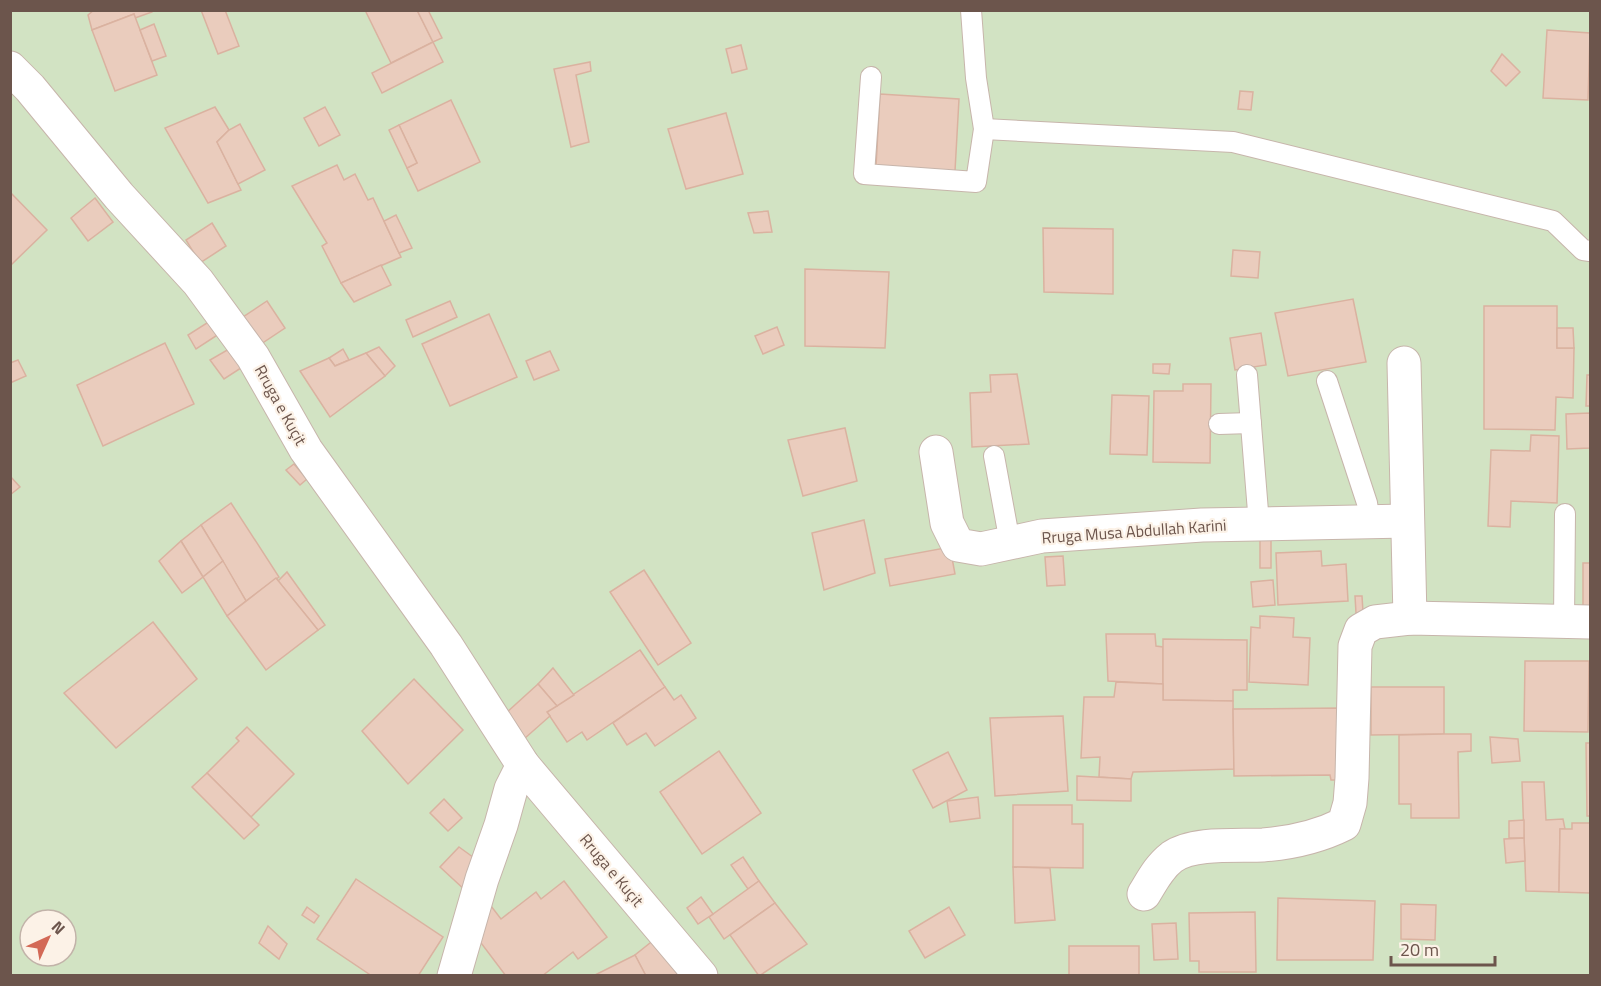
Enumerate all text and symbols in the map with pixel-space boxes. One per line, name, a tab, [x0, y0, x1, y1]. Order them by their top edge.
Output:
street label: Rruga e Kuçit	[249, 360, 313, 450]
street label: Rruga Musa Abdullah Karini	[1041, 513, 1227, 549]
street label: Rruga e Kuçit	[574, 828, 650, 912]
north arrow	[18, 908, 78, 968]
text: N	[46, 915, 71, 940]
scale bar	[1391, 929, 1494, 967]
text: 20 m	[1400, 936, 1439, 963]

